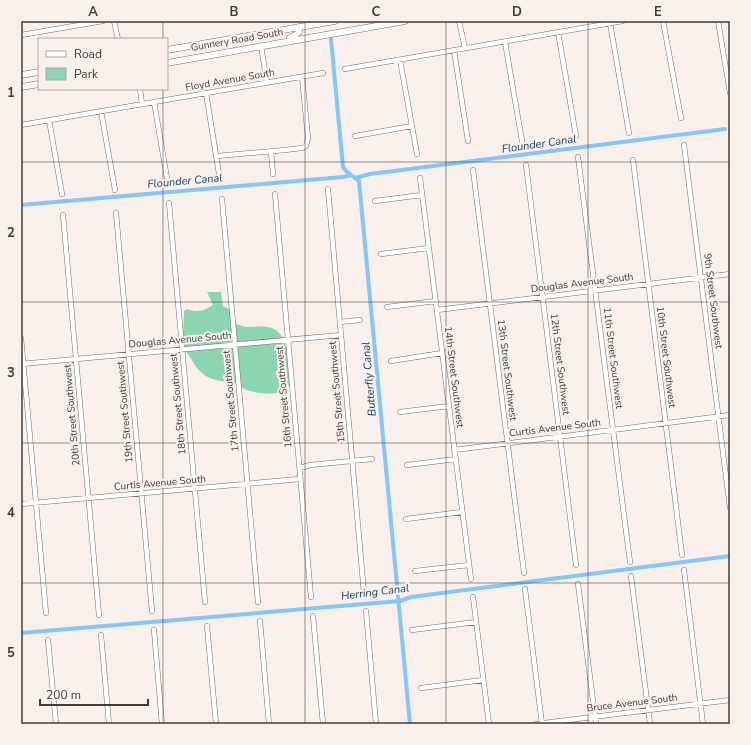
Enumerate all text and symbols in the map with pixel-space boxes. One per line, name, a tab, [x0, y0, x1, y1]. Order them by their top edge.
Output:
text: A	[88, 3, 98, 21]
text: B	[230, 3, 239, 21]
text: C	[372, 3, 381, 21]
text: D	[512, 3, 522, 21]
text: E	[654, 3, 662, 21]
street label: Gunnery Road South	[190, 25, 284, 55]
legend	[38, 38, 168, 90]
text: Road	[74, 46, 102, 62]
street label: Floyd Avenue South	[184, 65, 276, 95]
text: Park	[74, 66, 99, 82]
text: 1	[7, 84, 15, 102]
water label: Flounder Canal	[501, 131, 577, 157]
water label: Flounder Canal	[147, 170, 223, 192]
text: 2	[7, 224, 15, 242]
street label: 9th Street Southwest	[700, 253, 726, 350]
street label: Douglas Avenue South	[530, 270, 634, 296]
street label: 10th Street Southwest	[653, 306, 679, 409]
street label: 11th Street Southwest	[600, 307, 626, 410]
street label: 12th Street Southwest	[547, 313, 573, 416]
street label: 13th Street Southwest	[494, 319, 520, 422]
street label: 14th Street Southwest	[441, 326, 467, 429]
street label: Douglas Avenue South	[128, 329, 232, 351]
street label: 15th Street Southwest	[326, 340, 348, 443]
water label: Butterfly Canal	[358, 341, 380, 417]
street label: 16th Street Southwest	[273, 345, 295, 448]
street label: 17th Street Southwest	[220, 349, 242, 452]
street label: 18th Street Southwest	[167, 352, 189, 455]
street label: 19th Street Southwest	[114, 360, 136, 463]
street label: 20th Street Southwest	[61, 363, 83, 466]
text: 3	[7, 364, 15, 382]
street label: Curtis Avenue South	[508, 415, 602, 441]
street label: Curtis Avenue South	[113, 472, 207, 494]
text: 4	[7, 504, 15, 522]
water label: Herring Canal	[340, 580, 410, 604]
text: 5	[7, 644, 15, 662]
scale bar	[40, 681, 148, 707]
text: 200 m	[46, 687, 81, 703]
street label: Bruce Avenue South	[586, 690, 678, 716]

